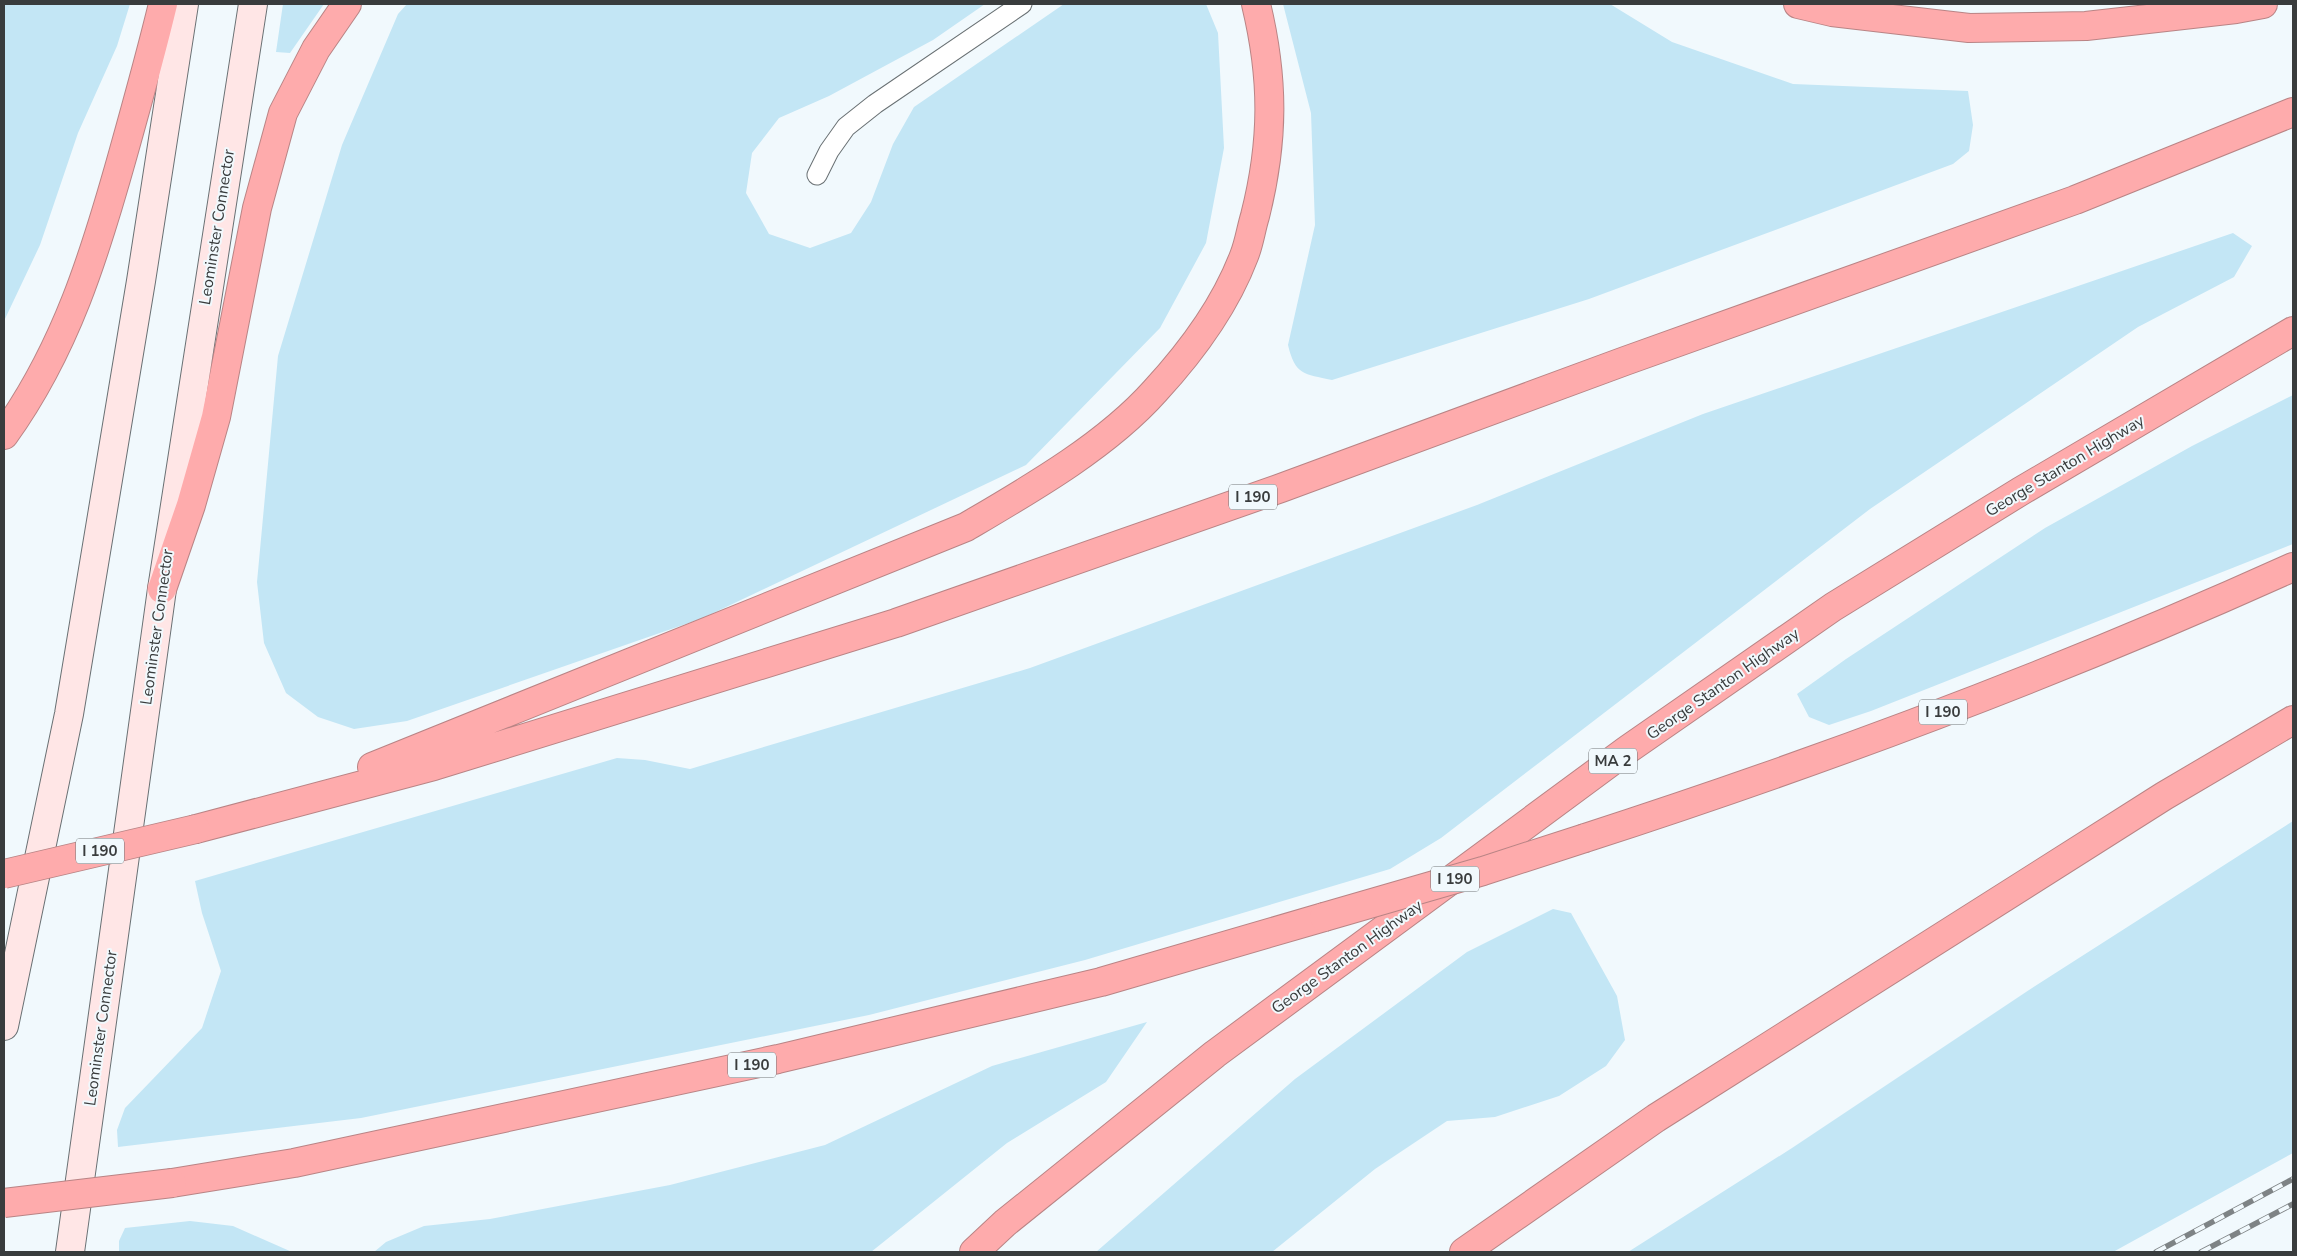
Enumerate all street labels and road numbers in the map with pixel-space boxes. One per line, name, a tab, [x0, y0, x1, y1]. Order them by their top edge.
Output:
street label: Leominster Connector	[194, 147, 240, 306]
street label: George Stanton Highway	[1982, 409, 2149, 522]
road number: I 190	[1229, 484, 1277, 510]
street label: Leominster Connector	[135, 547, 179, 706]
street label: George Stanton Highway	[1642, 623, 1804, 745]
road number: I 190	[1919, 700, 1967, 724]
road number: MA 2	[1589, 748, 1637, 774]
road number: I 190	[76, 838, 124, 864]
road number: I 190	[1431, 866, 1479, 892]
street label: George Stanton Highway	[1267, 894, 1427, 1019]
street label: Leominster Connector	[79, 948, 123, 1107]
road number: I 190	[728, 1052, 776, 1078]

